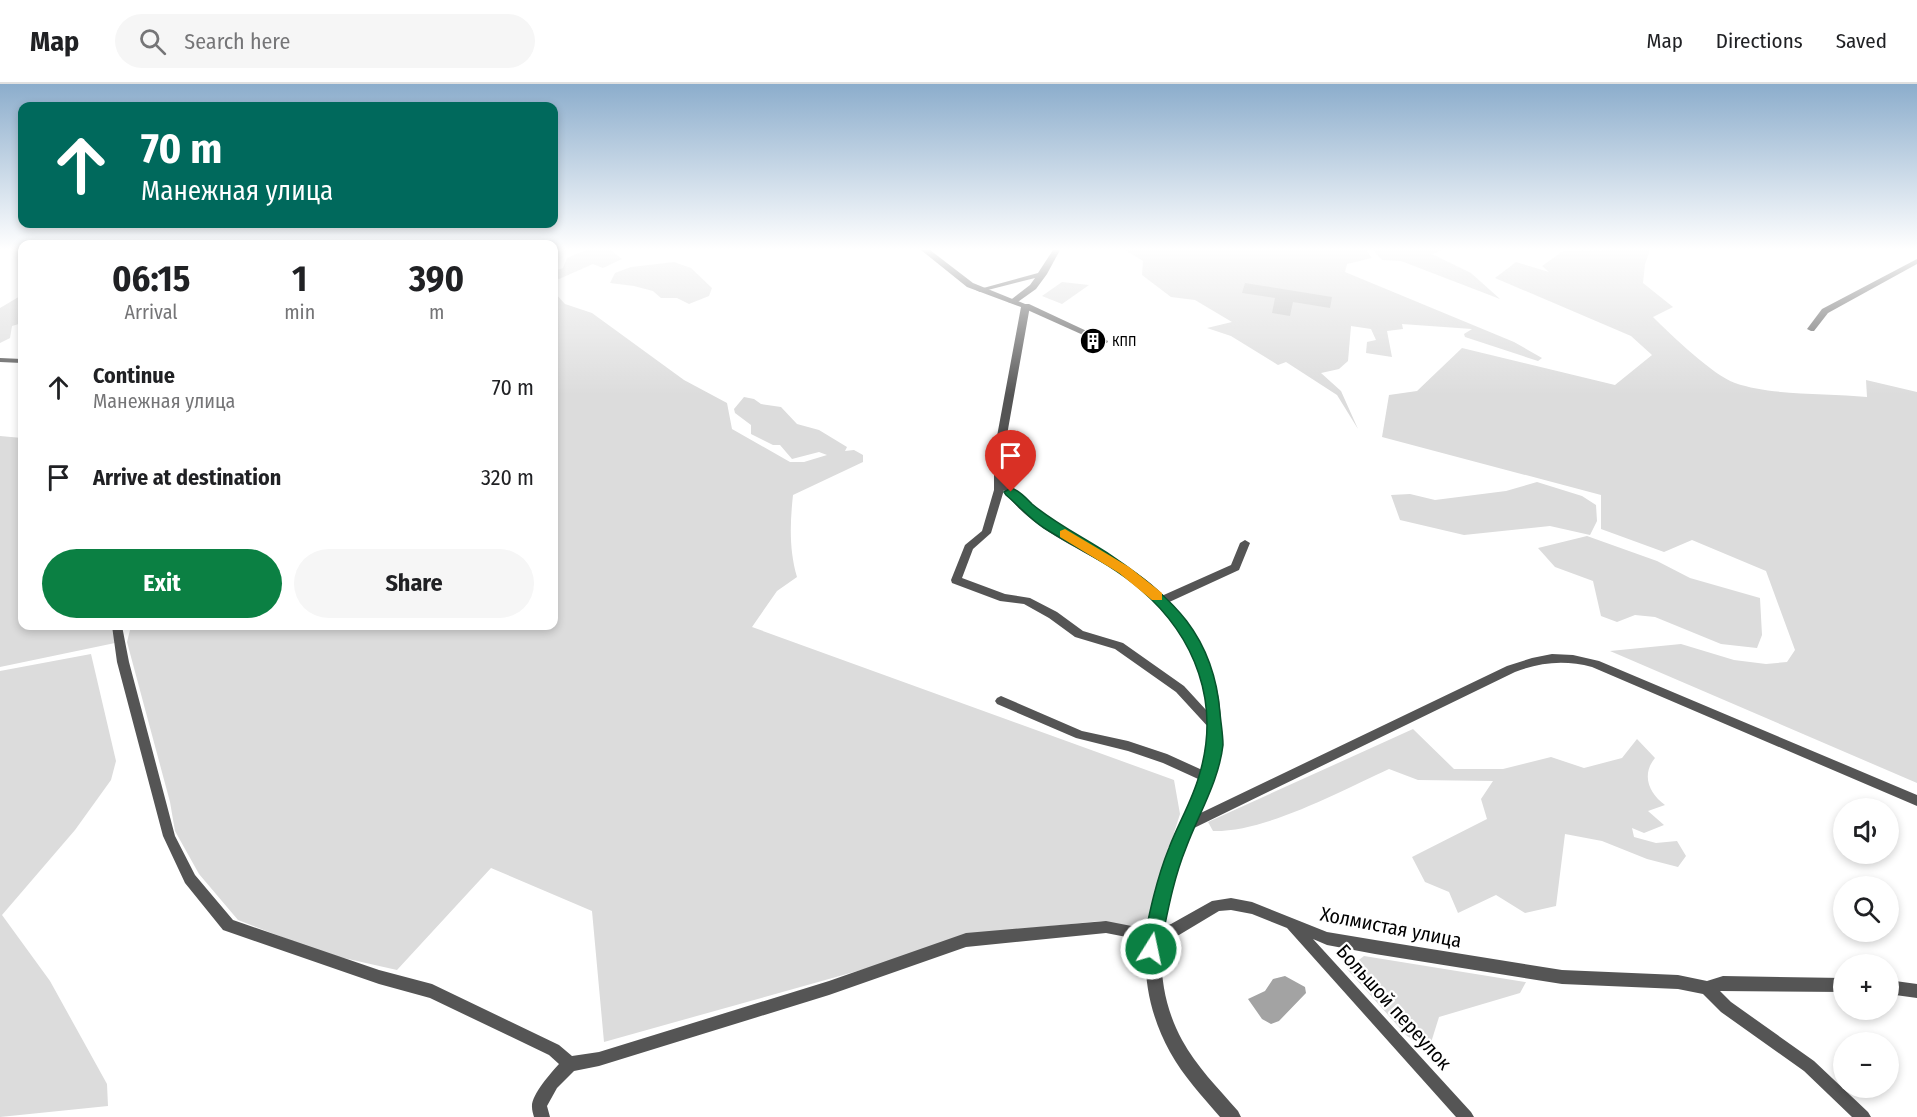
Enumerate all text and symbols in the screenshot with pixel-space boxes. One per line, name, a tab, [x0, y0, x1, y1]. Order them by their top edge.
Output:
search box	[115, 14, 535, 68]
text: Map	[30, 25, 79, 58]
icon: search	[136, 25, 169, 58]
text: Search here	[184, 28, 290, 55]
text: Map	[1646, 28, 1683, 54]
text: Directions	[1716, 28, 1803, 54]
text: Saved	[1836, 28, 1887, 54]
text: 70 m	[141, 124, 222, 174]
icon: ahead	[42, 126, 120, 204]
text: Манежная улица	[141, 175, 333, 207]
text: 06:15	[112, 257, 190, 301]
text: 1	[292, 257, 307, 301]
text: 390	[409, 257, 464, 301]
text: Arrival	[125, 300, 178, 324]
text: min	[284, 300, 315, 324]
text: m	[429, 300, 444, 324]
building icon: КПП	[1078, 326, 1108, 356]
place label: КПП	[1112, 333, 1136, 350]
text: Continue	[93, 362, 175, 389]
icon: ahead	[42, 371, 75, 404]
text: 70 m	[492, 374, 534, 401]
text: Манежная улица	[93, 389, 235, 413]
pin	[985, 430, 1036, 492]
icon: arrive	[994, 439, 1027, 472]
icon: arrive	[42, 461, 75, 494]
text: Arrive at destination	[93, 464, 281, 491]
text: 320 m	[481, 464, 534, 491]
button: Exit	[42, 549, 282, 618]
button: Share	[294, 549, 534, 618]
map controls	[1833, 798, 1899, 1098]
button: sound	[1833, 798, 1899, 864]
button: search	[1833, 876, 1899, 942]
street label: Холмистая улица	[1318, 902, 1464, 952]
position arrow	[1119, 917, 1183, 981]
street label: Большой переулок	[1331, 939, 1457, 1075]
button: +	[1833, 954, 1899, 1020]
button: −	[1833, 1032, 1899, 1098]

